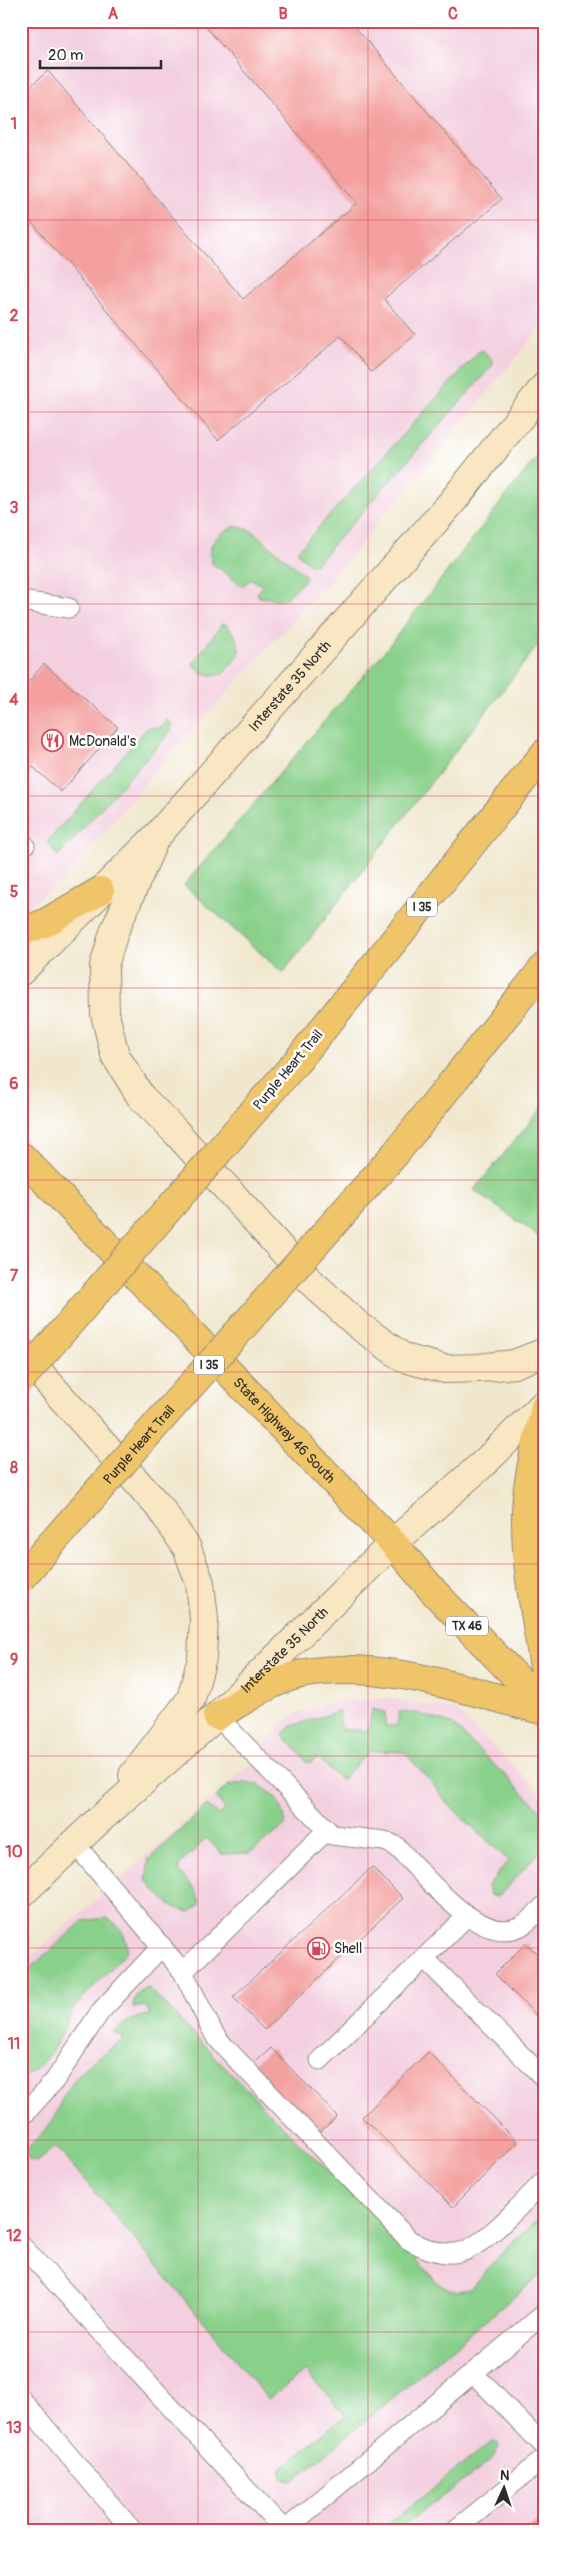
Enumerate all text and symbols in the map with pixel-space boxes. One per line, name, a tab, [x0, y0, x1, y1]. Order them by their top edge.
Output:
text: A	[108, 4, 119, 24]
text: B	[278, 4, 288, 24]
text: C	[448, 4, 458, 24]
scale bar	[40, 38, 161, 70]
text: 20 m	[48, 46, 83, 65]
text: 1	[11, 114, 17, 134]
text: 2	[10, 306, 19, 326]
text: 3	[10, 498, 19, 518]
street label: Interstate 35 North	[245, 637, 334, 735]
text: 4	[9, 690, 19, 710]
restaurant icon: McDonald's	[41, 729, 65, 753]
place label: McDonald's	[69, 733, 137, 750]
text: 5	[10, 882, 19, 902]
road number: I 35	[407, 898, 437, 916]
street label: Purple Heart Trail	[249, 1026, 327, 1114]
text: 6	[9, 1074, 19, 1094]
text: 7	[10, 1266, 19, 1286]
road number: I 35	[194, 1356, 224, 1374]
street label: State Highway 46 South	[230, 1374, 339, 1486]
street label: Purple Heart Trail	[99, 1401, 178, 1488]
text: 8	[10, 1458, 18, 1478]
street label: Interstate 35 North	[237, 1603, 331, 1697]
road number: TX 46	[446, 1616, 488, 1635]
text: 9	[10, 1650, 18, 1670]
text: 10	[5, 1842, 23, 1862]
fuel station icon: Shell	[306, 1936, 330, 1960]
place label: Shell	[334, 1940, 362, 1957]
text: 11	[8, 2034, 20, 2054]
text: 12	[6, 2226, 22, 2246]
text: 13	[6, 2418, 22, 2438]
north arrow	[478, 2464, 528, 2514]
text: N	[499, 2467, 510, 2484]

